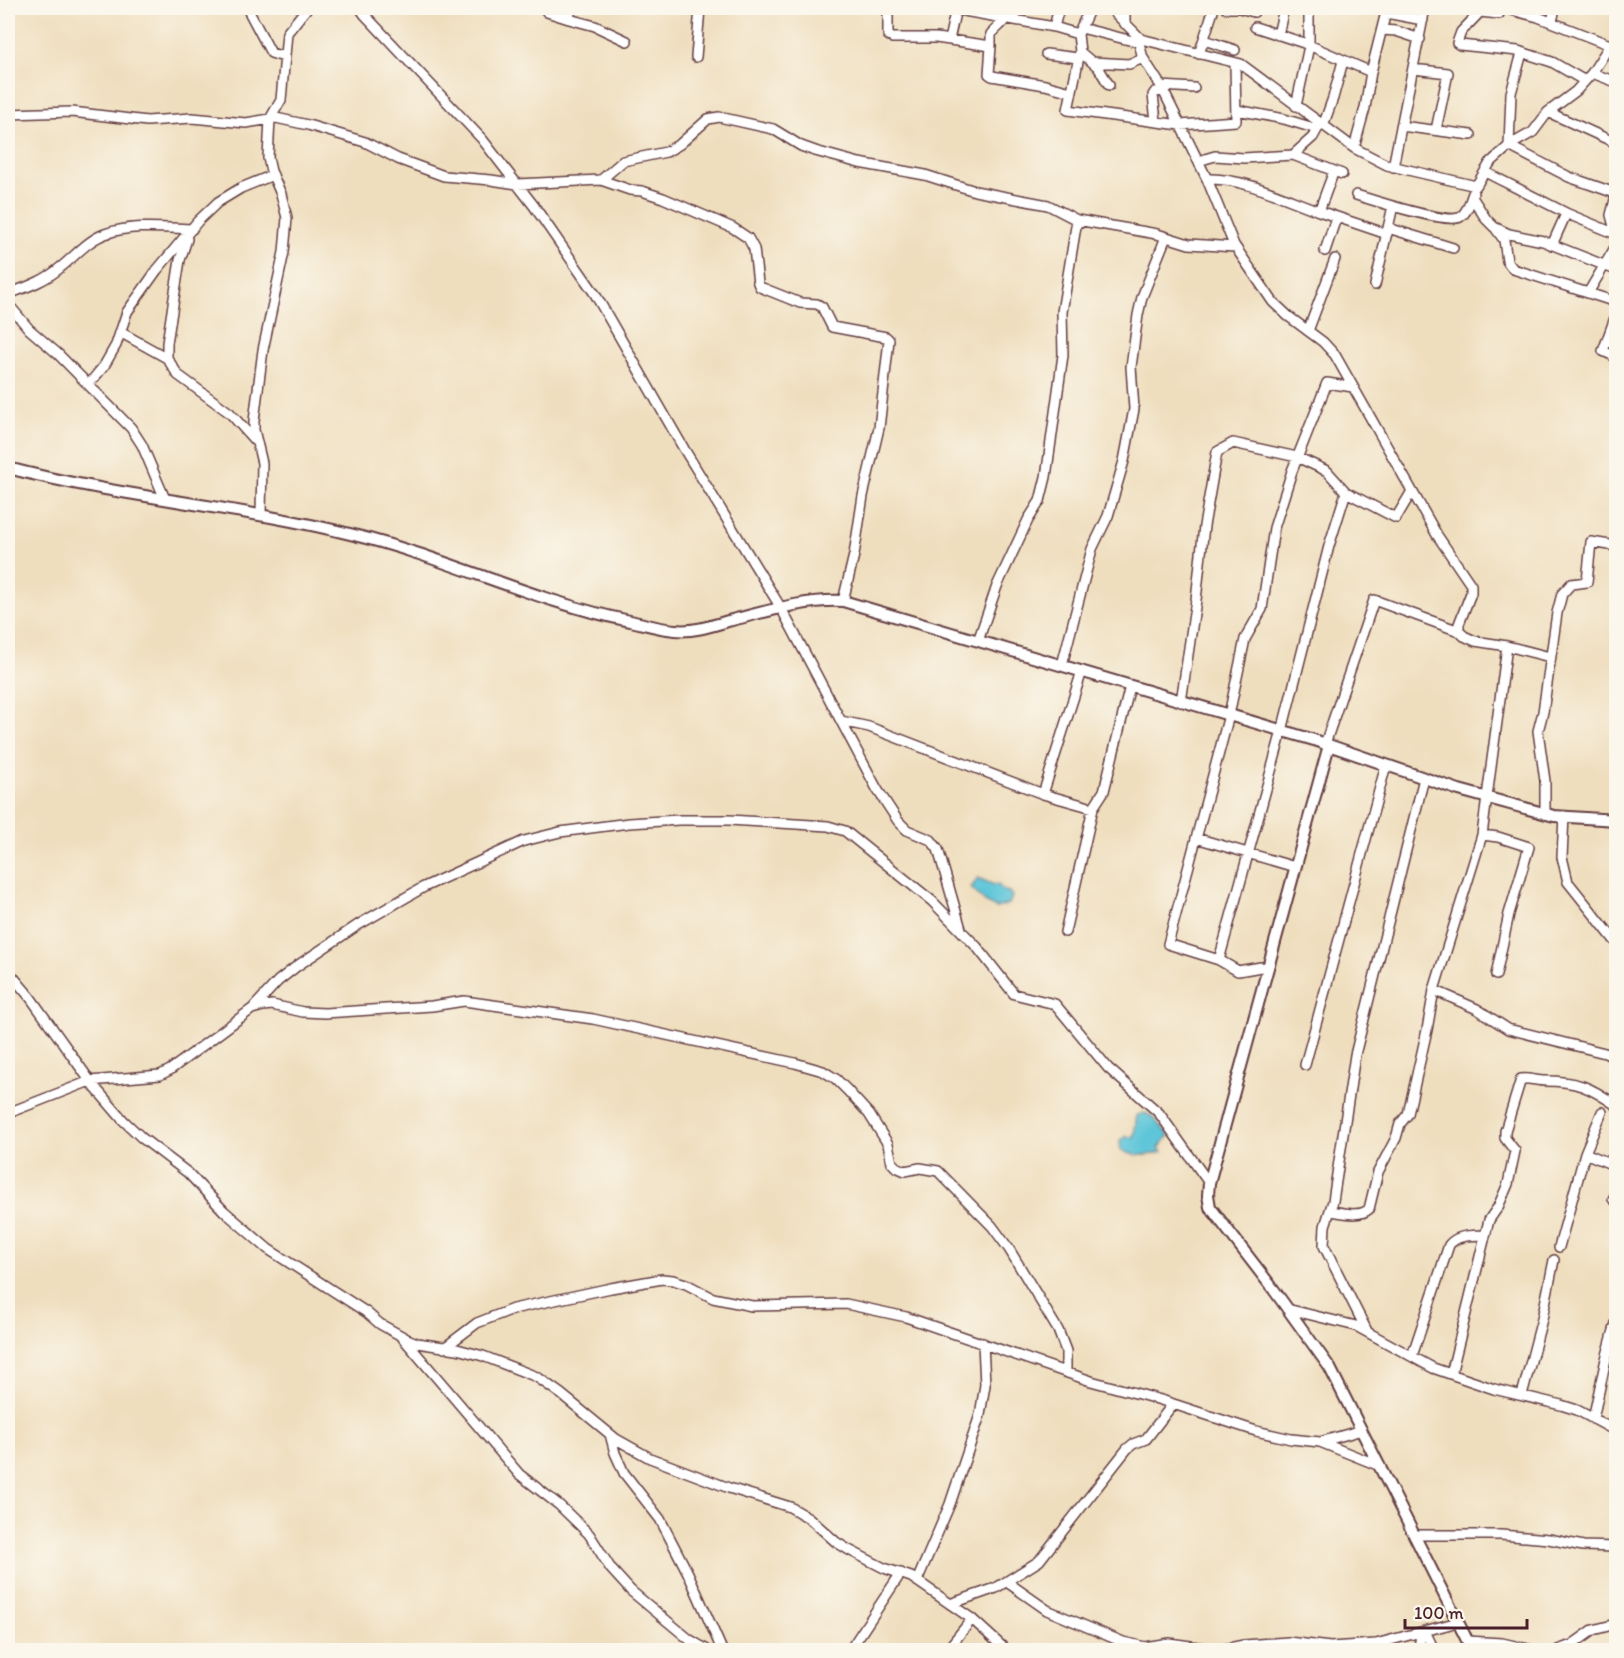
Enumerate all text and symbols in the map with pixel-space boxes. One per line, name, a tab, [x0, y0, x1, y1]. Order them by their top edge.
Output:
scale bar	[1405, 1592, 1526, 1630]
text: 100 m	[1414, 1602, 1464, 1624]

